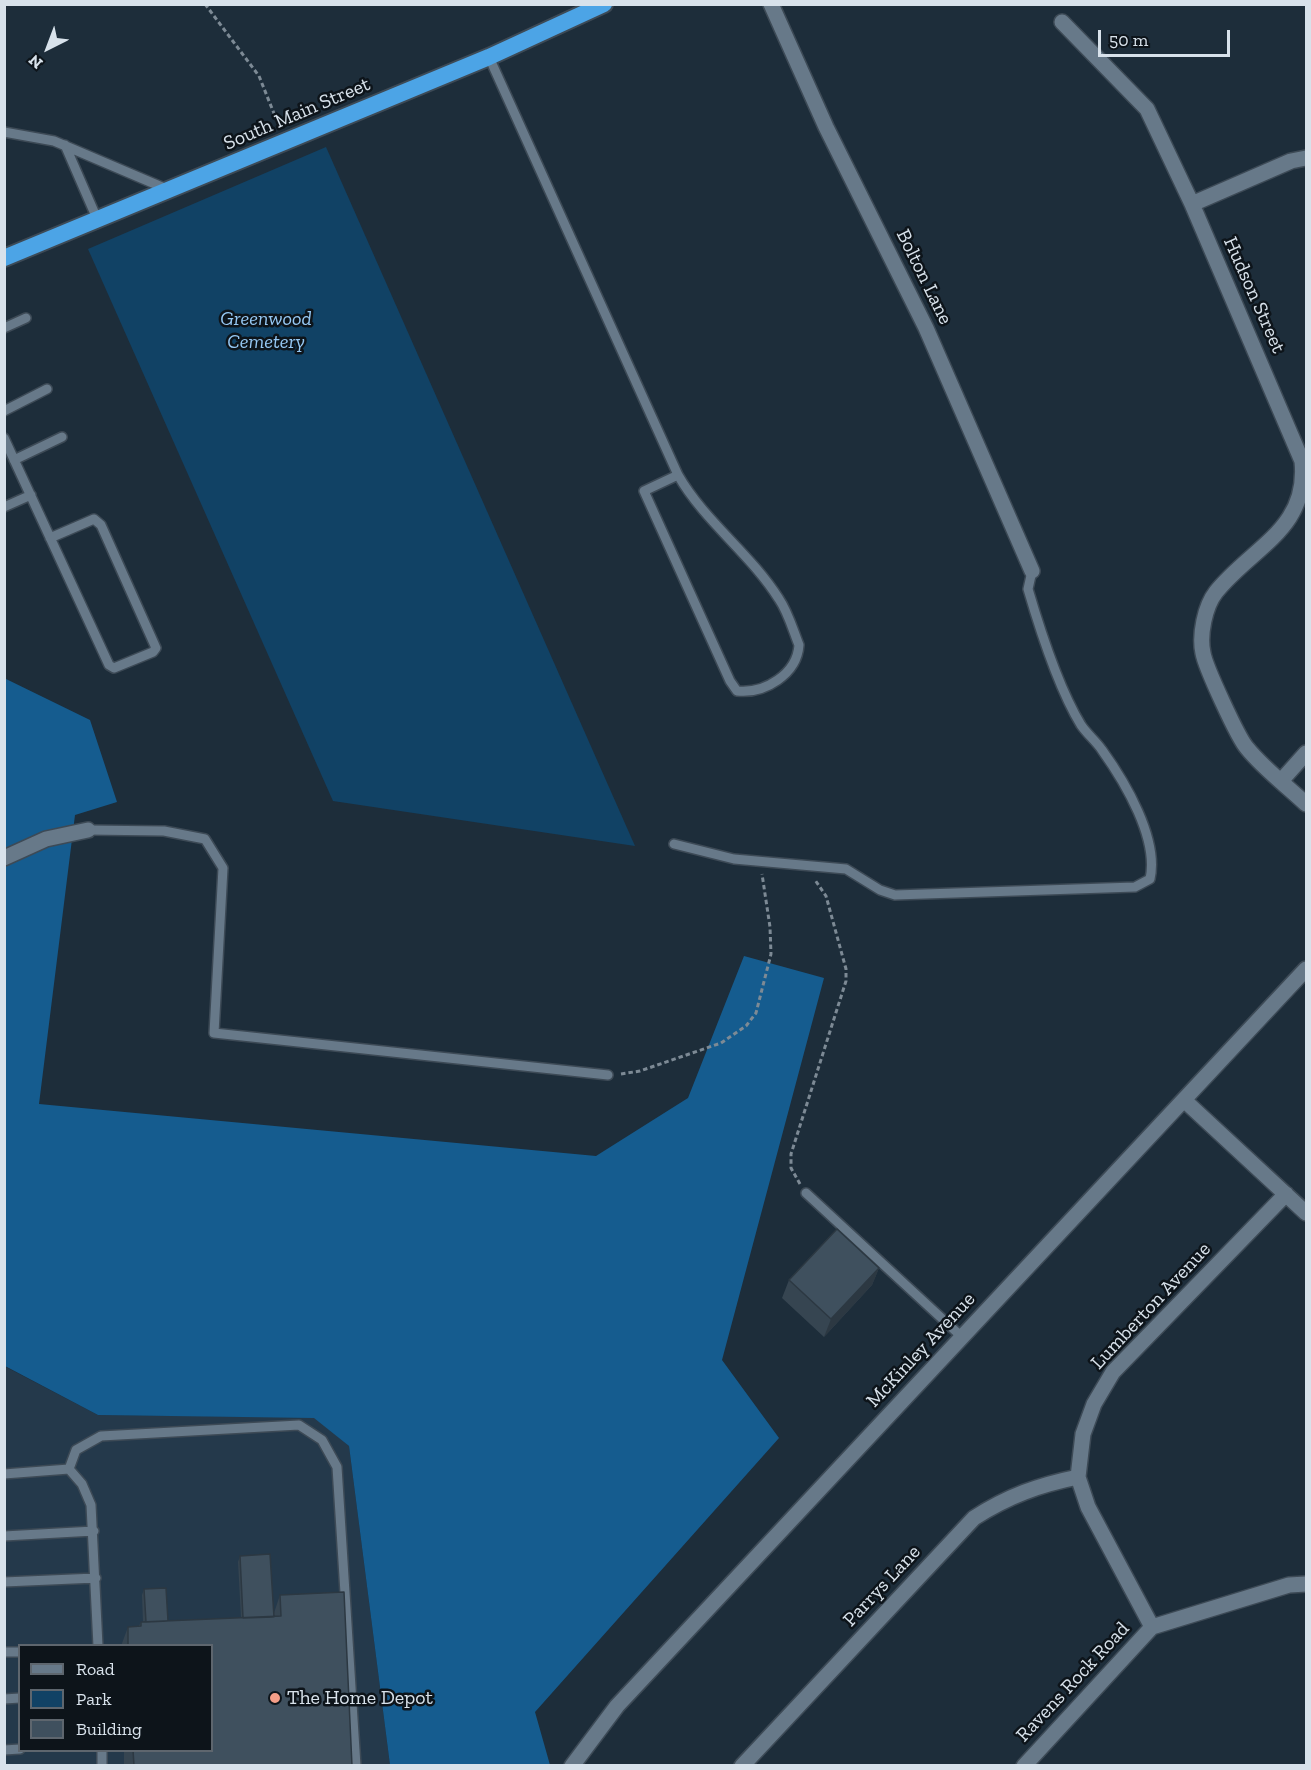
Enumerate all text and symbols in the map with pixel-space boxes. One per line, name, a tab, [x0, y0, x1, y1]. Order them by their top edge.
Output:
north arrow	[18, 18, 78, 78]
scale bar	[1101, 18, 1233, 56]
text: 50 m	[1109, 29, 1148, 51]
text: N	[25, 51, 47, 73]
street label: South Main Street	[220, 72, 374, 156]
street label: Bolton Lane	[891, 226, 957, 328]
street label: Hudson Street	[1218, 233, 1290, 357]
park label: Greenwood Cemetery	[220, 307, 312, 354]
street label: Lumberton Avenue	[1086, 1238, 1216, 1374]
street label: McKinley Avenue	[862, 1288, 980, 1412]
street label: Parrys Lane	[838, 1540, 926, 1632]
street label: Ravens Rock Road	[1011, 1617, 1135, 1747]
legend	[18, 1644, 213, 1752]
text: Road	[76, 1658, 115, 1680]
place label: The Home Depot	[287, 1686, 433, 1710]
text: Park	[76, 1688, 112, 1710]
marker: The Home Depot	[268, 1691, 282, 1705]
text: Building	[76, 1718, 142, 1740]

